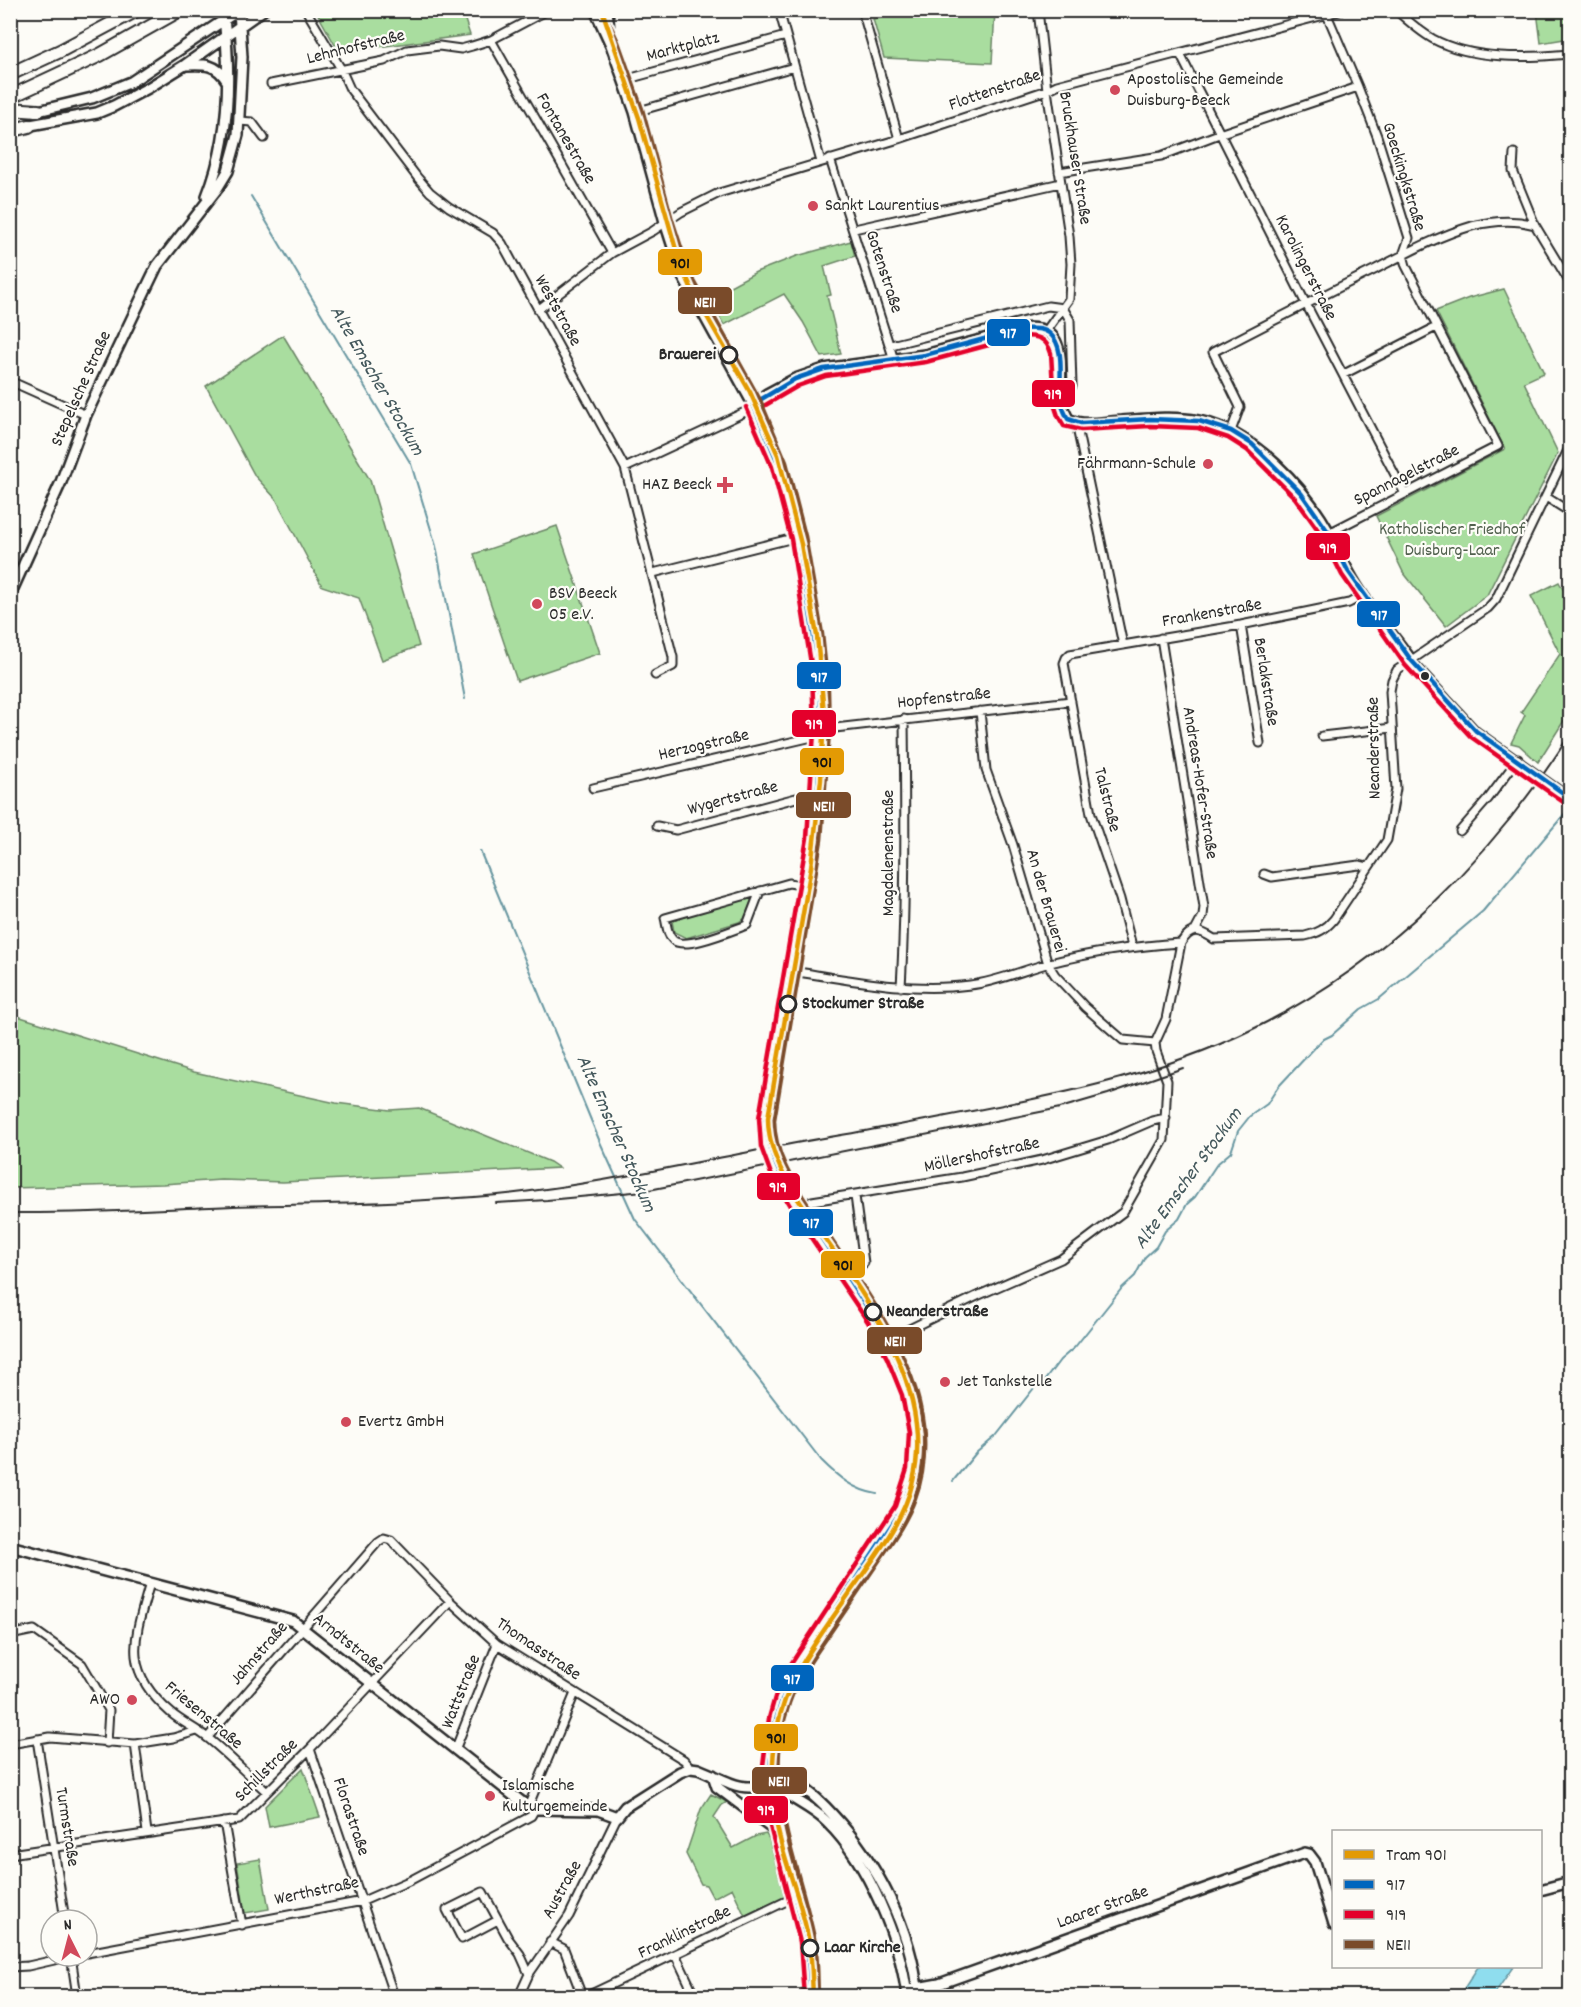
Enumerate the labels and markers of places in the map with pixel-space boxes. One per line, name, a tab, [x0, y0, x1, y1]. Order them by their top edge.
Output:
place label: Apostolische Gemeinde Duisburg-Beeck	[1127, 68, 1283, 114]
marker: Apostolische Gemeinde Duisburg-Beeck	[1108, 83, 1122, 97]
place label: Sankt Laurentius	[825, 194, 940, 219]
marker: Sankt Laurentius	[806, 199, 820, 213]
place label: Brauerei	[659, 343, 717, 368]
marker: Brauerei	[720, 346, 738, 364]
place label: Fährmann-Schule	[1077, 452, 1196, 477]
marker: Fährmann-Schule	[1201, 457, 1215, 471]
place label: HAZ Beeck	[642, 473, 712, 498]
marker: HAZ Beeck	[716, 476, 734, 494]
place label: BSV Beeck 05 e.V.	[549, 582, 617, 628]
marker: BSV Beeck 05 e.V.	[530, 597, 544, 611]
unlabelled marker	[1419, 670, 1431, 682]
place label: Stockumer Straße	[802, 992, 924, 1017]
marker: Stockumer Straße	[779, 995, 797, 1013]
place label: Neanderstraße	[886, 1300, 988, 1325]
marker: Neanderstraße	[864, 1303, 882, 1321]
place label: Jet Tankstelle	[957, 1370, 1052, 1395]
marker: Jet Tankstelle	[938, 1375, 952, 1389]
place label: Evertz GmbH	[358, 1410, 444, 1435]
marker: Evertz GmbH	[339, 1415, 353, 1429]
place label: AWO	[90, 1688, 120, 1713]
marker: AWO	[125, 1693, 139, 1707]
place label: Islamische Kulturgemeinde	[502, 1774, 608, 1820]
marker: Islamische Kulturgemeinde	[483, 1789, 497, 1803]
place label: Laar Kirche	[824, 1936, 901, 1961]
marker: Laar Kirche	[801, 1939, 819, 1957]

